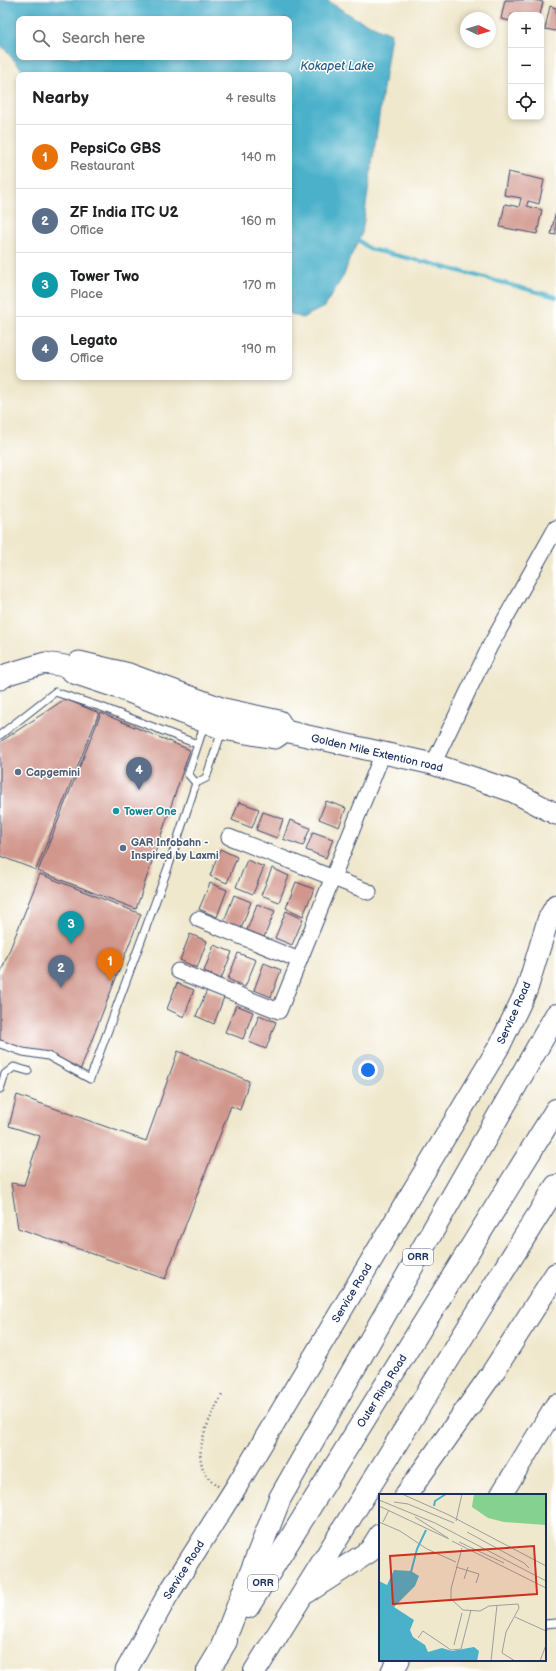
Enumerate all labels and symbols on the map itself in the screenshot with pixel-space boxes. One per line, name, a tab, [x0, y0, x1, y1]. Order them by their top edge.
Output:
north arrow	[460, 12, 496, 48]
water label: Kokapet Lake	[300, 59, 374, 74]
street label: Golden Mile Extention road	[310, 731, 444, 775]
pin: 4	[126, 757, 152, 790]
place label: Capgemini	[26, 766, 80, 779]
marker: Capgemini	[13, 767, 23, 777]
place label: Tower One	[124, 805, 177, 818]
marker: Tower One	[111, 806, 121, 816]
place label: GAR Infobahn - Inspired by Laxmi	[131, 836, 219, 862]
marker: GAR Infobahn - Inspired by Laxmi	[118, 843, 128, 853]
pin: 3	[58, 911, 84, 944]
pin: 1	[97, 948, 123, 981]
pin: 2	[48, 955, 74, 988]
street label: Service Road	[494, 980, 534, 1046]
your location	[358, 1060, 378, 1080]
road number: ORR	[403, 1249, 433, 1265]
street label: Service Road	[329, 1261, 375, 1325]
street label: Outer Ring Road	[354, 1352, 410, 1430]
inset map	[379, 1494, 546, 1661]
street label: Service Road	[161, 1538, 207, 1602]
road number: ORR	[248, 1575, 278, 1591]

